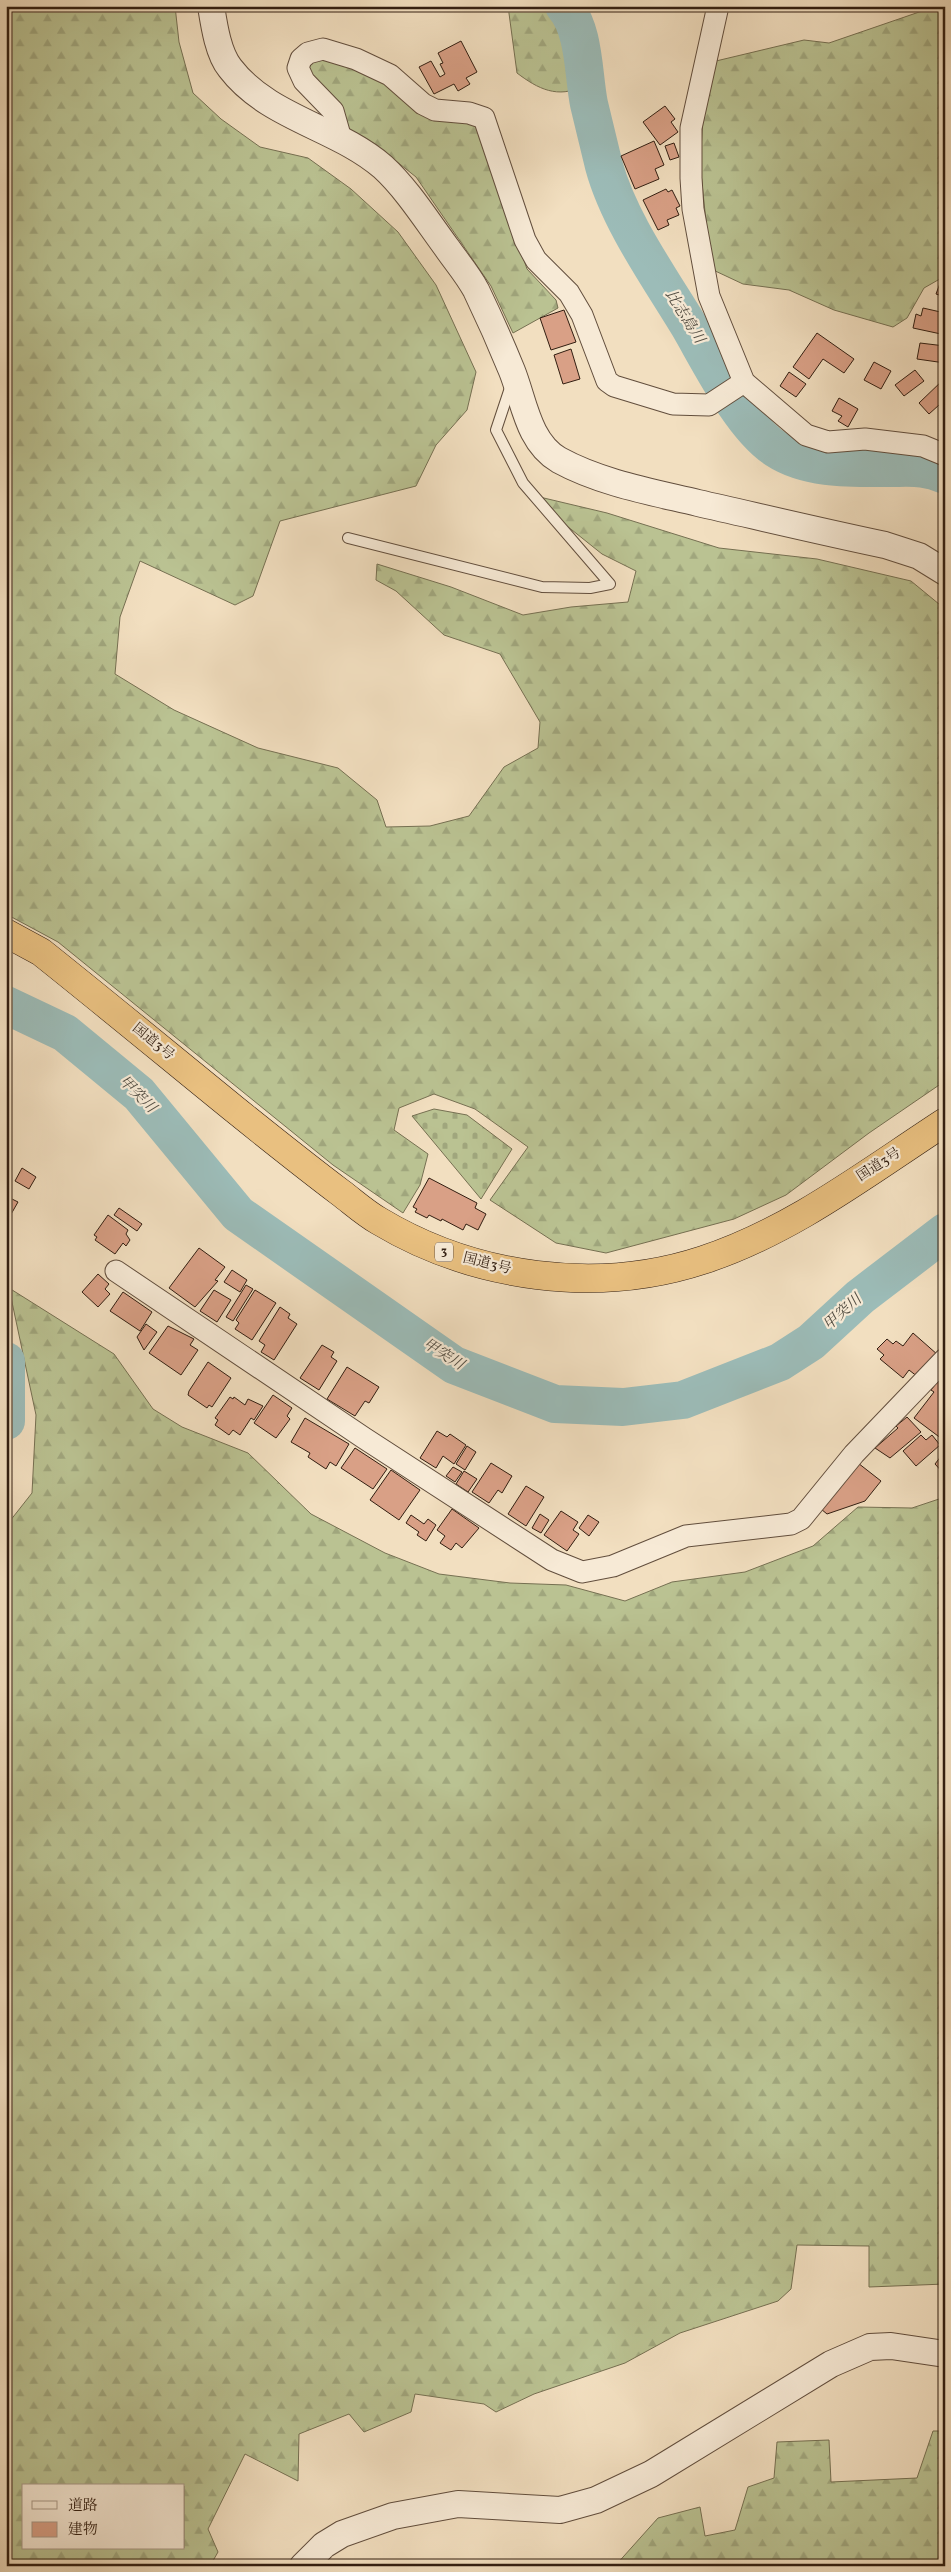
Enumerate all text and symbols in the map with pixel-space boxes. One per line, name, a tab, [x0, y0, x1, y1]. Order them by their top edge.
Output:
water label: 比志島川	[659, 286, 710, 350]
street label: 国道3号	[128, 1019, 178, 1065]
water label: 甲突川	[114, 1072, 162, 1120]
street label: 国道3号	[853, 1144, 905, 1186]
road number: 3	[435, 1242, 453, 1262]
street label: 国道3号	[461, 1249, 513, 1279]
water label: 甲突川	[819, 1289, 868, 1336]
water label: 甲突川	[418, 1334, 469, 1377]
legend	[22, 2484, 185, 2550]
text: 道路	[68, 2496, 98, 2517]
text: 建物	[68, 2520, 98, 2541]

